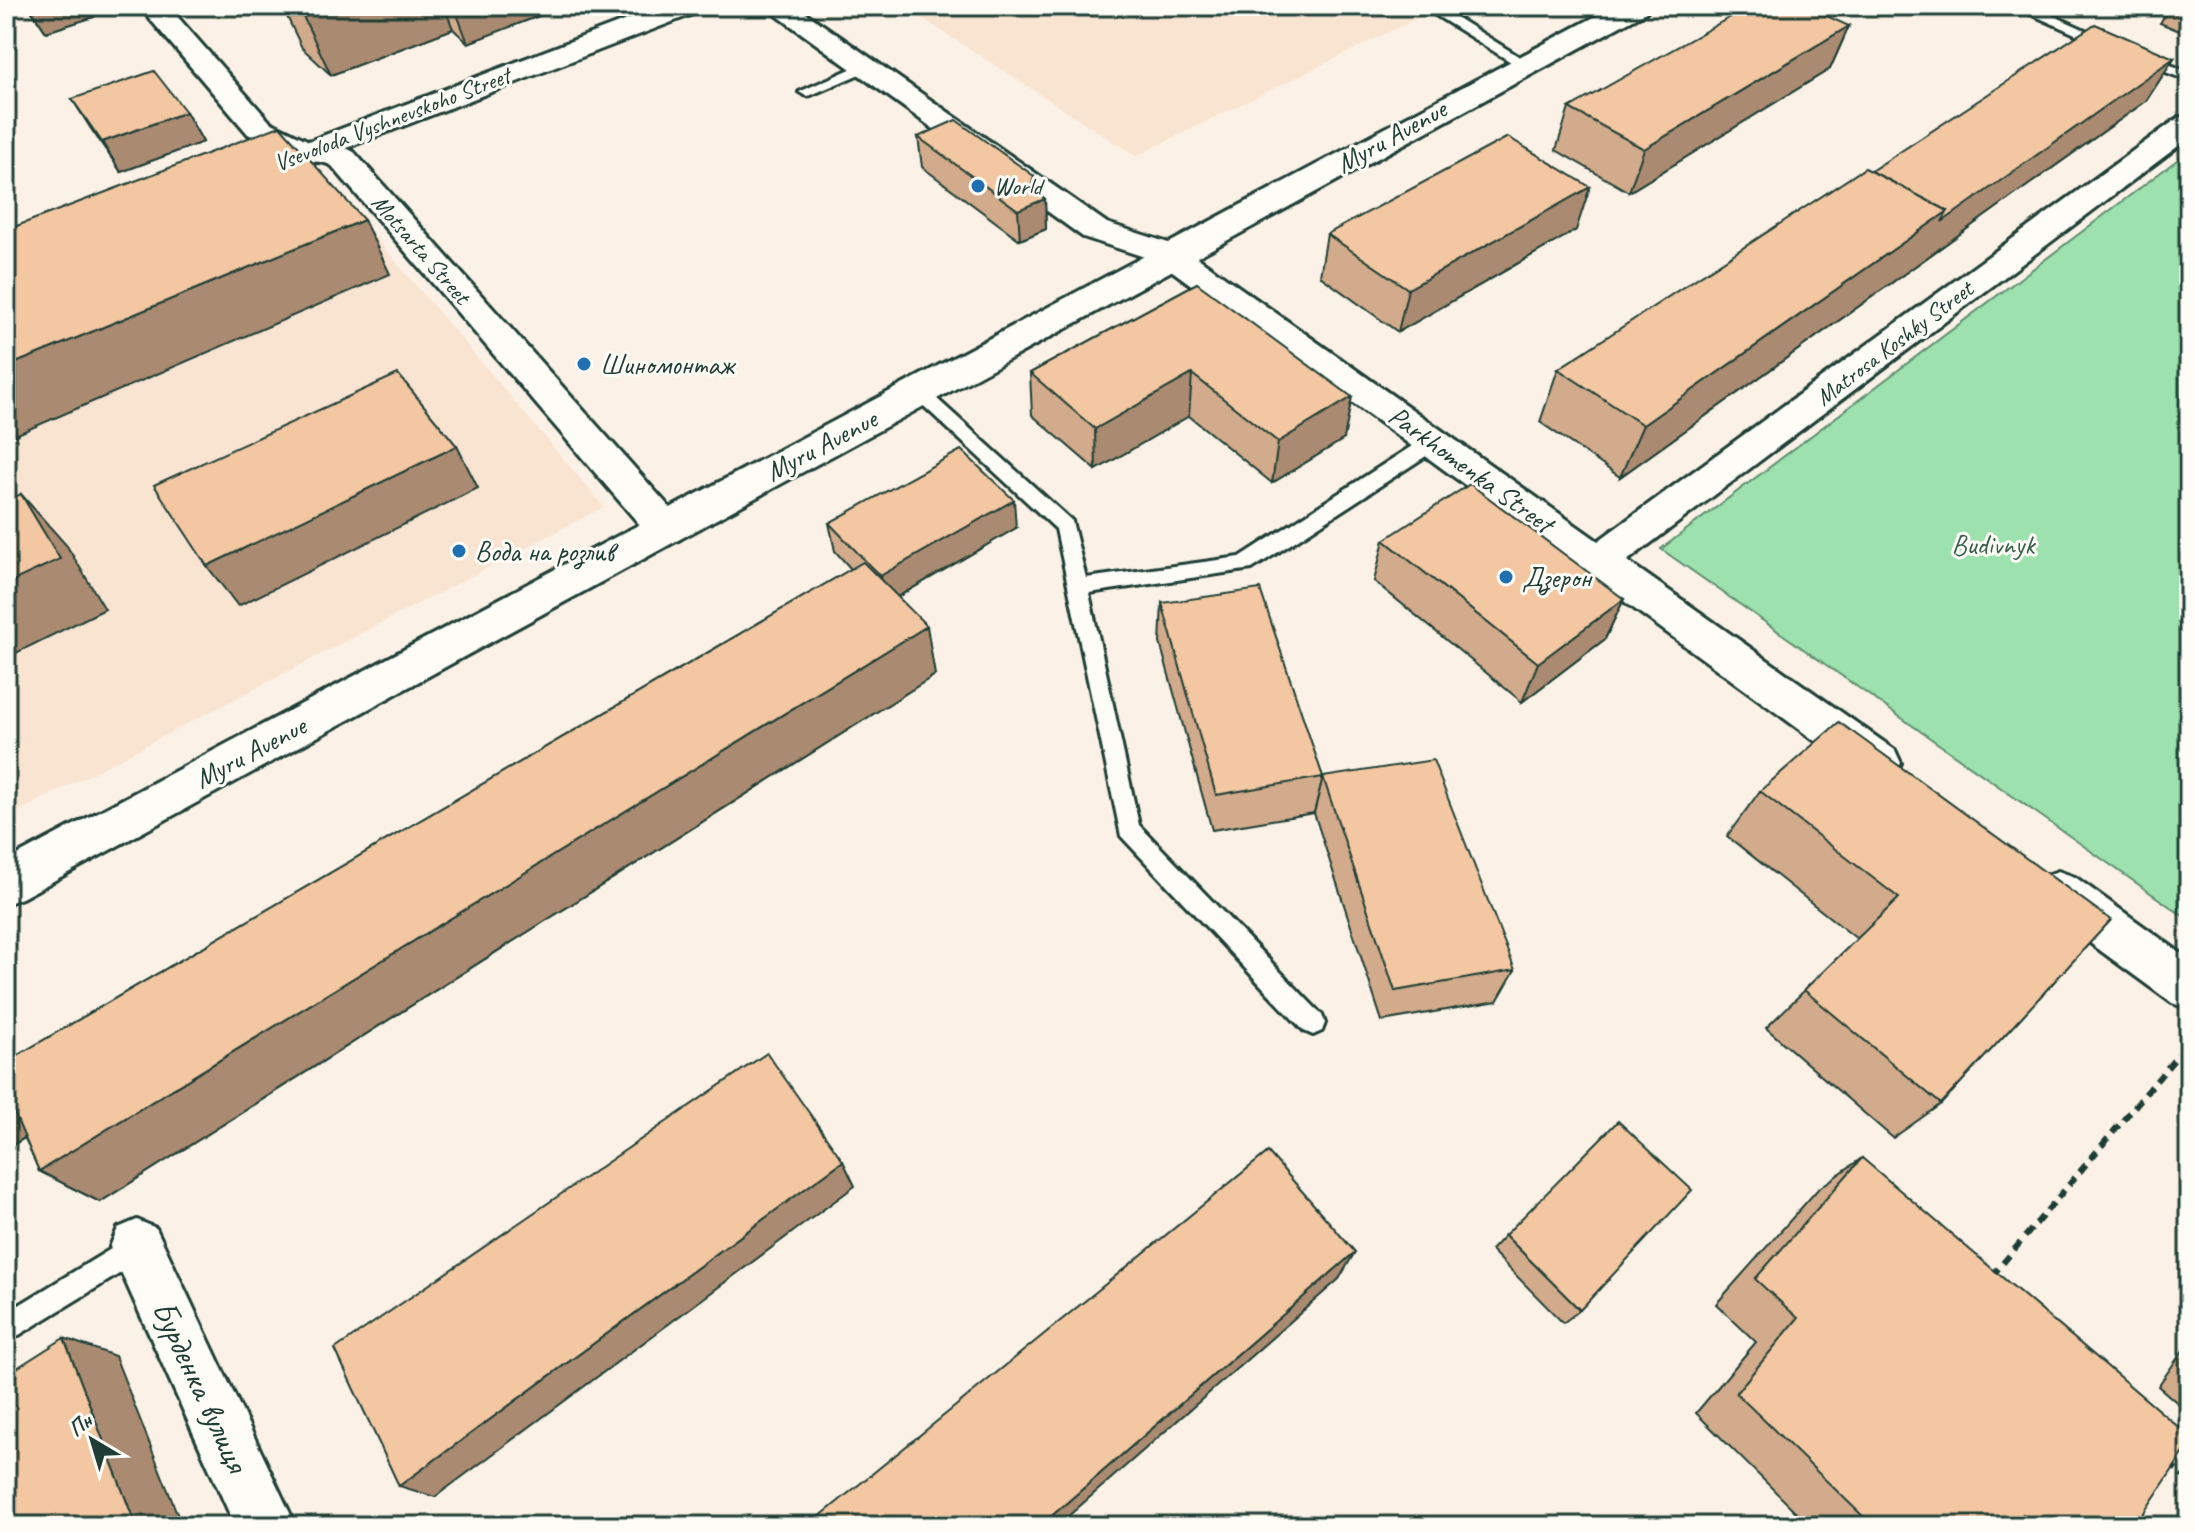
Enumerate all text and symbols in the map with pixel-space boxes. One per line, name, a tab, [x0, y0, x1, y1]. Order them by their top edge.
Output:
street label: Vsevoloda Vyshnevskoho Street	[270, 59, 517, 178]
street label: Myru Avenue	[1330, 90, 1454, 181]
place label: World	[994, 171, 1045, 201]
marker: World	[969, 177, 987, 195]
street label: Motsarta Street	[365, 188, 478, 312]
street label: Matrosa Koshky Street	[1809, 273, 1980, 412]
place label: Шиномонтаж	[600, 347, 737, 382]
marker: Шиномонтаж	[575, 355, 593, 373]
street label: Parkhomenka Street	[1382, 398, 1563, 543]
street label: Myru Avenue	[759, 400, 884, 489]
park label: Budivnyk	[1952, 527, 2036, 562]
place label: Вода на розлив	[475, 534, 619, 570]
marker: Вода на розлив	[450, 542, 468, 560]
place label: Дзерон	[1522, 560, 1593, 596]
marker: Дзерон	[1497, 568, 1515, 586]
street label: Myru Avenue	[188, 707, 313, 796]
street label: Бурденка вулиця	[143, 1293, 260, 1481]
north arrow	[52, 1400, 132, 1480]
text: Пн	[63, 1406, 99, 1443]

